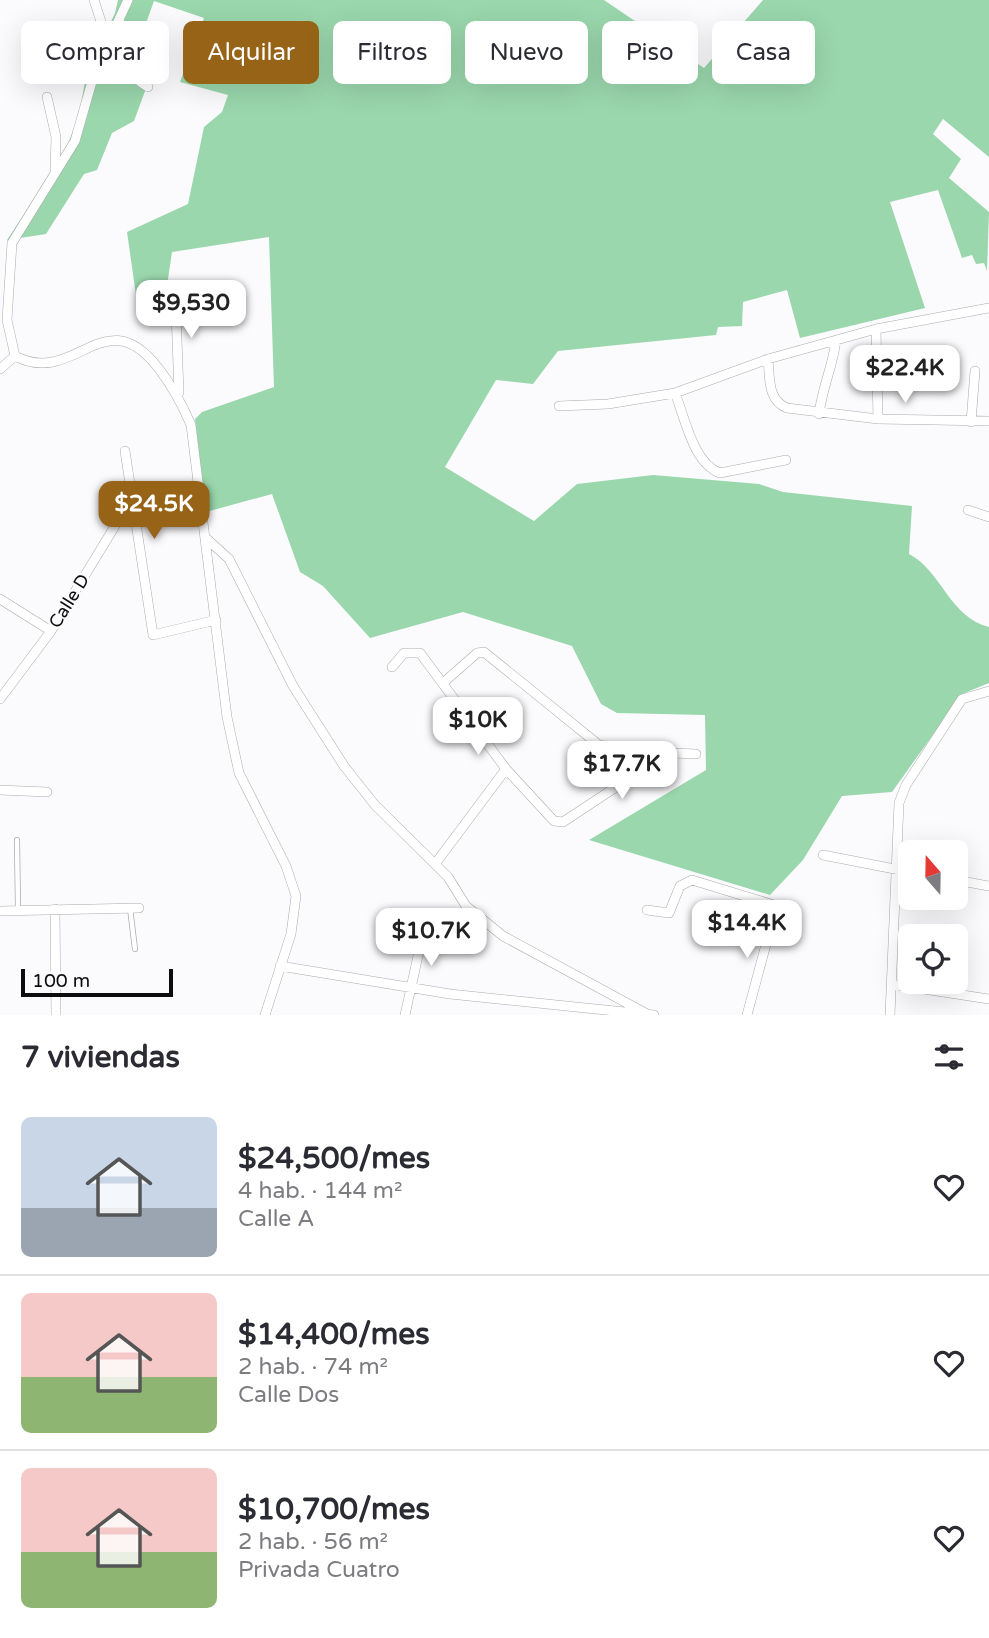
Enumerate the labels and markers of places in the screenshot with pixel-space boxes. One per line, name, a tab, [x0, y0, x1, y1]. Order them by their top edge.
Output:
pin: $9,530	[134, 280, 248, 340]
pin: $22.4K	[848, 346, 962, 405]
pin: $24.5K	[97, 482, 211, 541]
pin: $10K	[437, 698, 519, 757]
pin: $17.7K	[565, 742, 679, 801]
pin: $14.4K	[690, 900, 804, 960]
pin: $10.7K	[374, 908, 488, 968]

